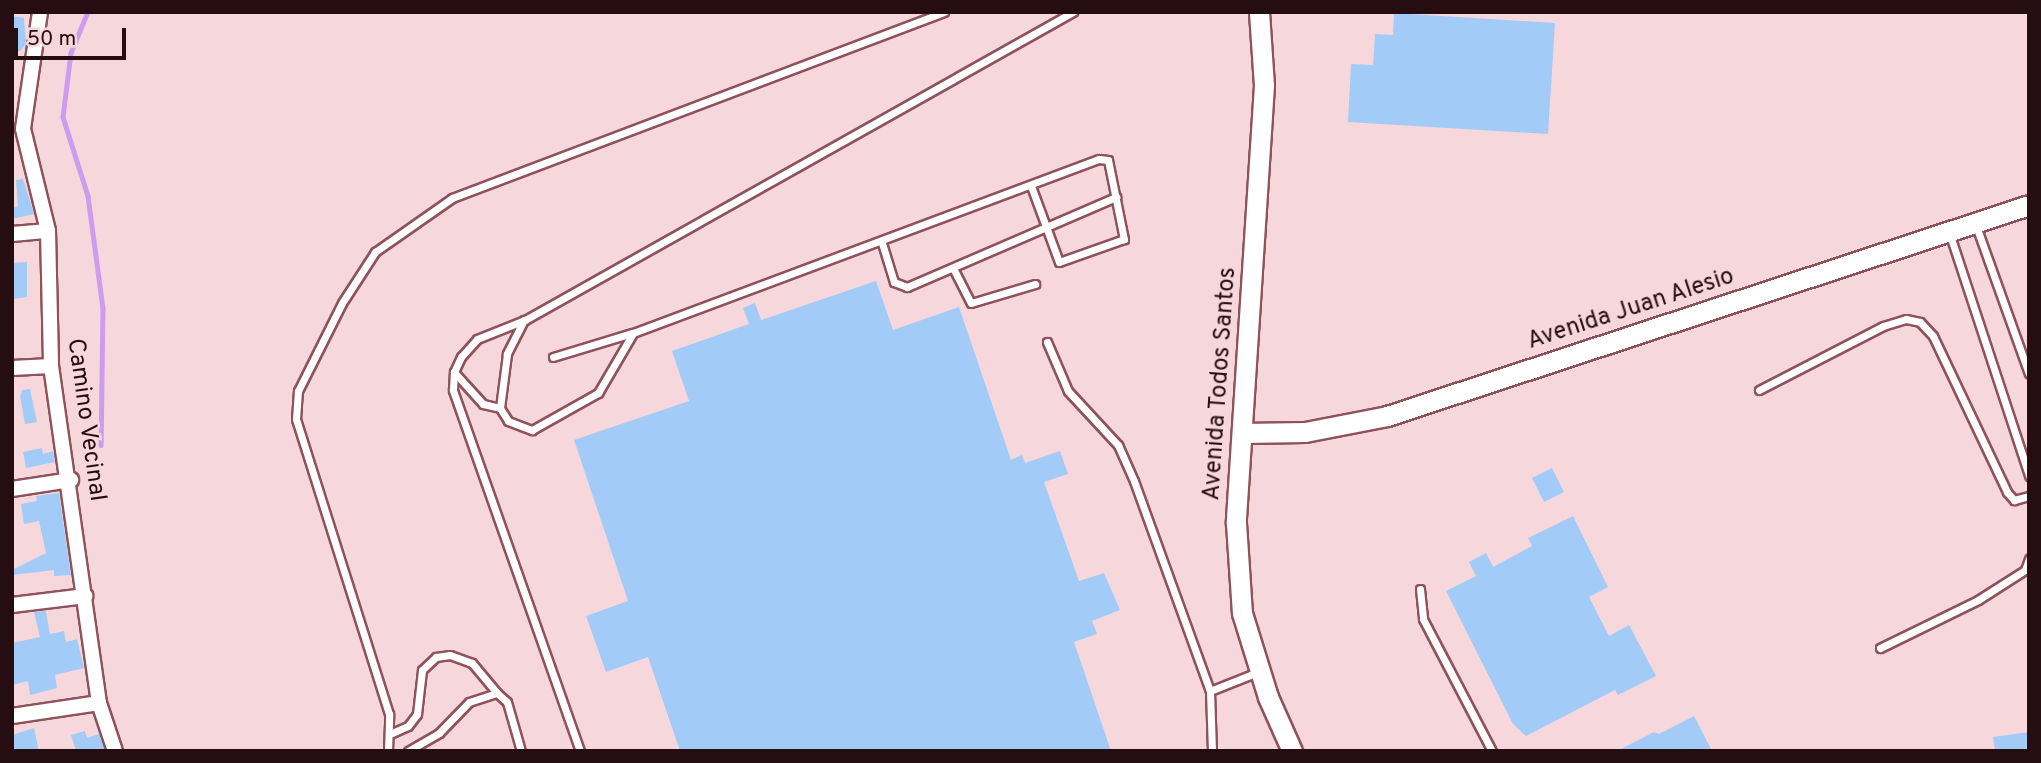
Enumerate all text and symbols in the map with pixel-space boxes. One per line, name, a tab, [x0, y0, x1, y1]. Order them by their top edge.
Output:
scale bar	[18, 14, 130, 58]
text: 50 m	[27, 26, 76, 53]
street label: Avenida Juan Alesio	[1524, 263, 1738, 357]
street label: Avenida Todos Santos	[1198, 266, 1244, 502]
street label: Camino Vecinal	[59, 336, 111, 504]

